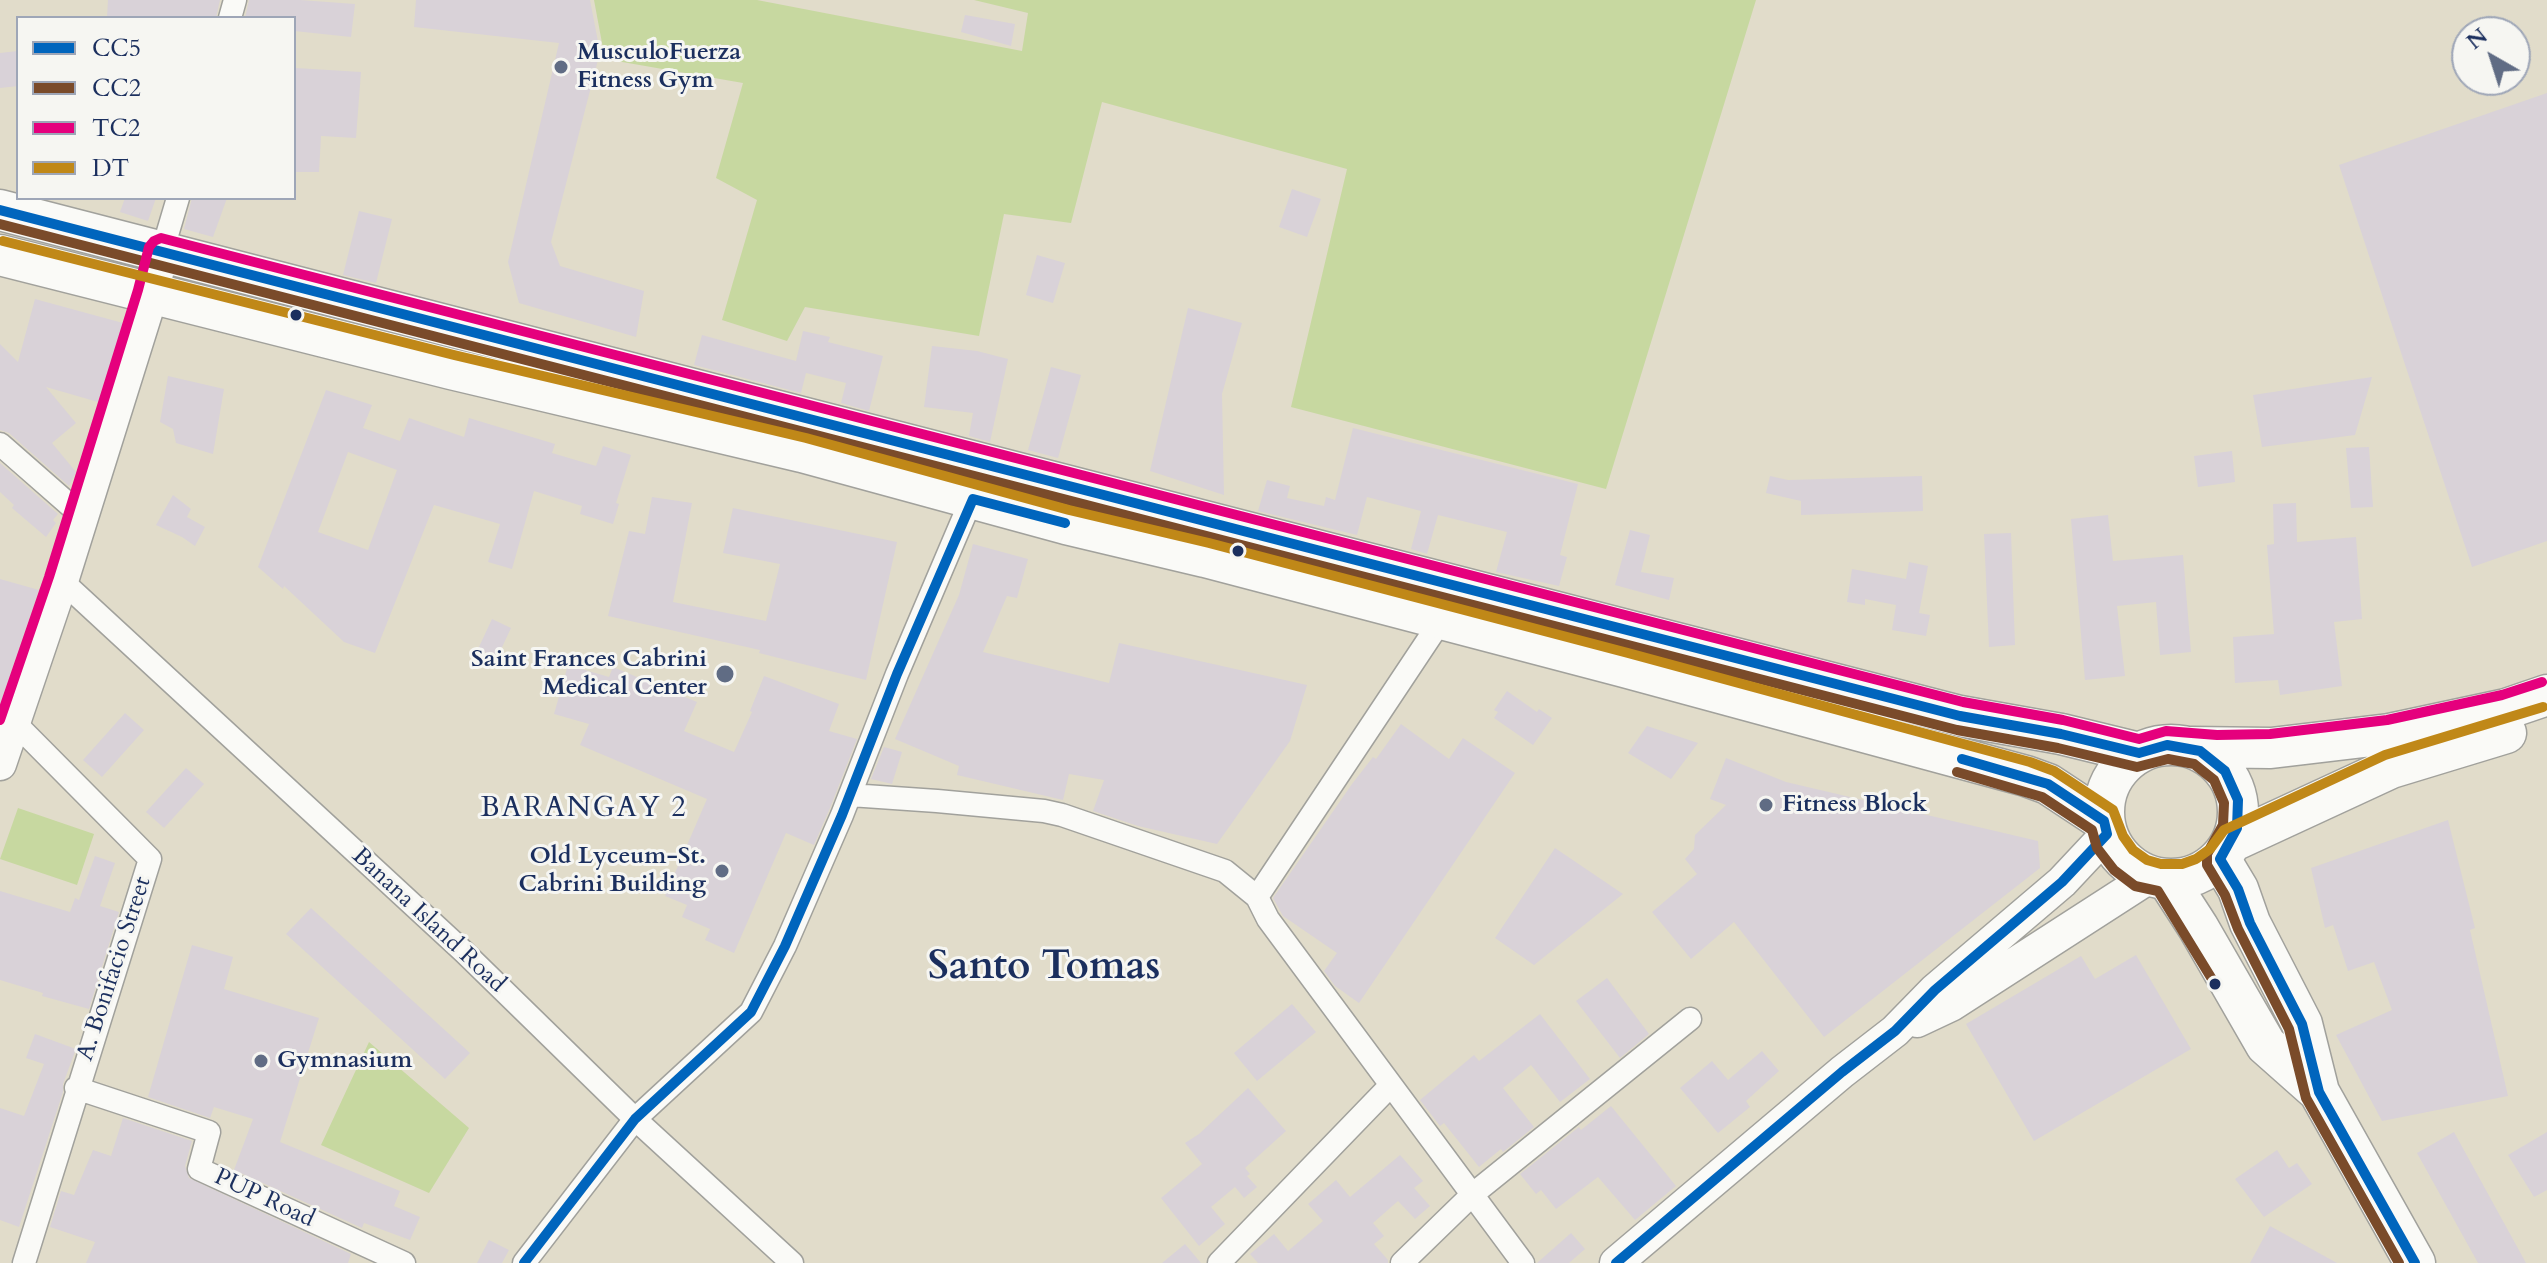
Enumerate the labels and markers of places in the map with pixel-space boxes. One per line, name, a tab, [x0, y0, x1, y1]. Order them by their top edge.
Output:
place label: MusculoFuerza Fitness Gym	[577, 39, 741, 95]
marker: MusculoFuerza Fitness Gym	[552, 58, 570, 76]
unlabelled marker	[288, 307, 304, 323]
unlabelled marker	[1230, 543, 1246, 559]
place label: Saint Frances Cabrini Medical Center	[471, 646, 707, 702]
marker: Saint Frances Cabrini Medical Center	[714, 663, 736, 685]
place label: Fitness Block	[1782, 791, 1927, 819]
marker: Fitness Block	[1757, 796, 1775, 814]
place label: Old Lyceum-St. Cabrini Building	[518, 843, 706, 899]
marker: Old Lyceum-St. Cabrini Building	[713, 862, 731, 880]
unlabelled marker	[2207, 976, 2223, 992]
place label: Gymnasium	[277, 1047, 412, 1075]
marker: Gymnasium	[252, 1052, 270, 1070]

